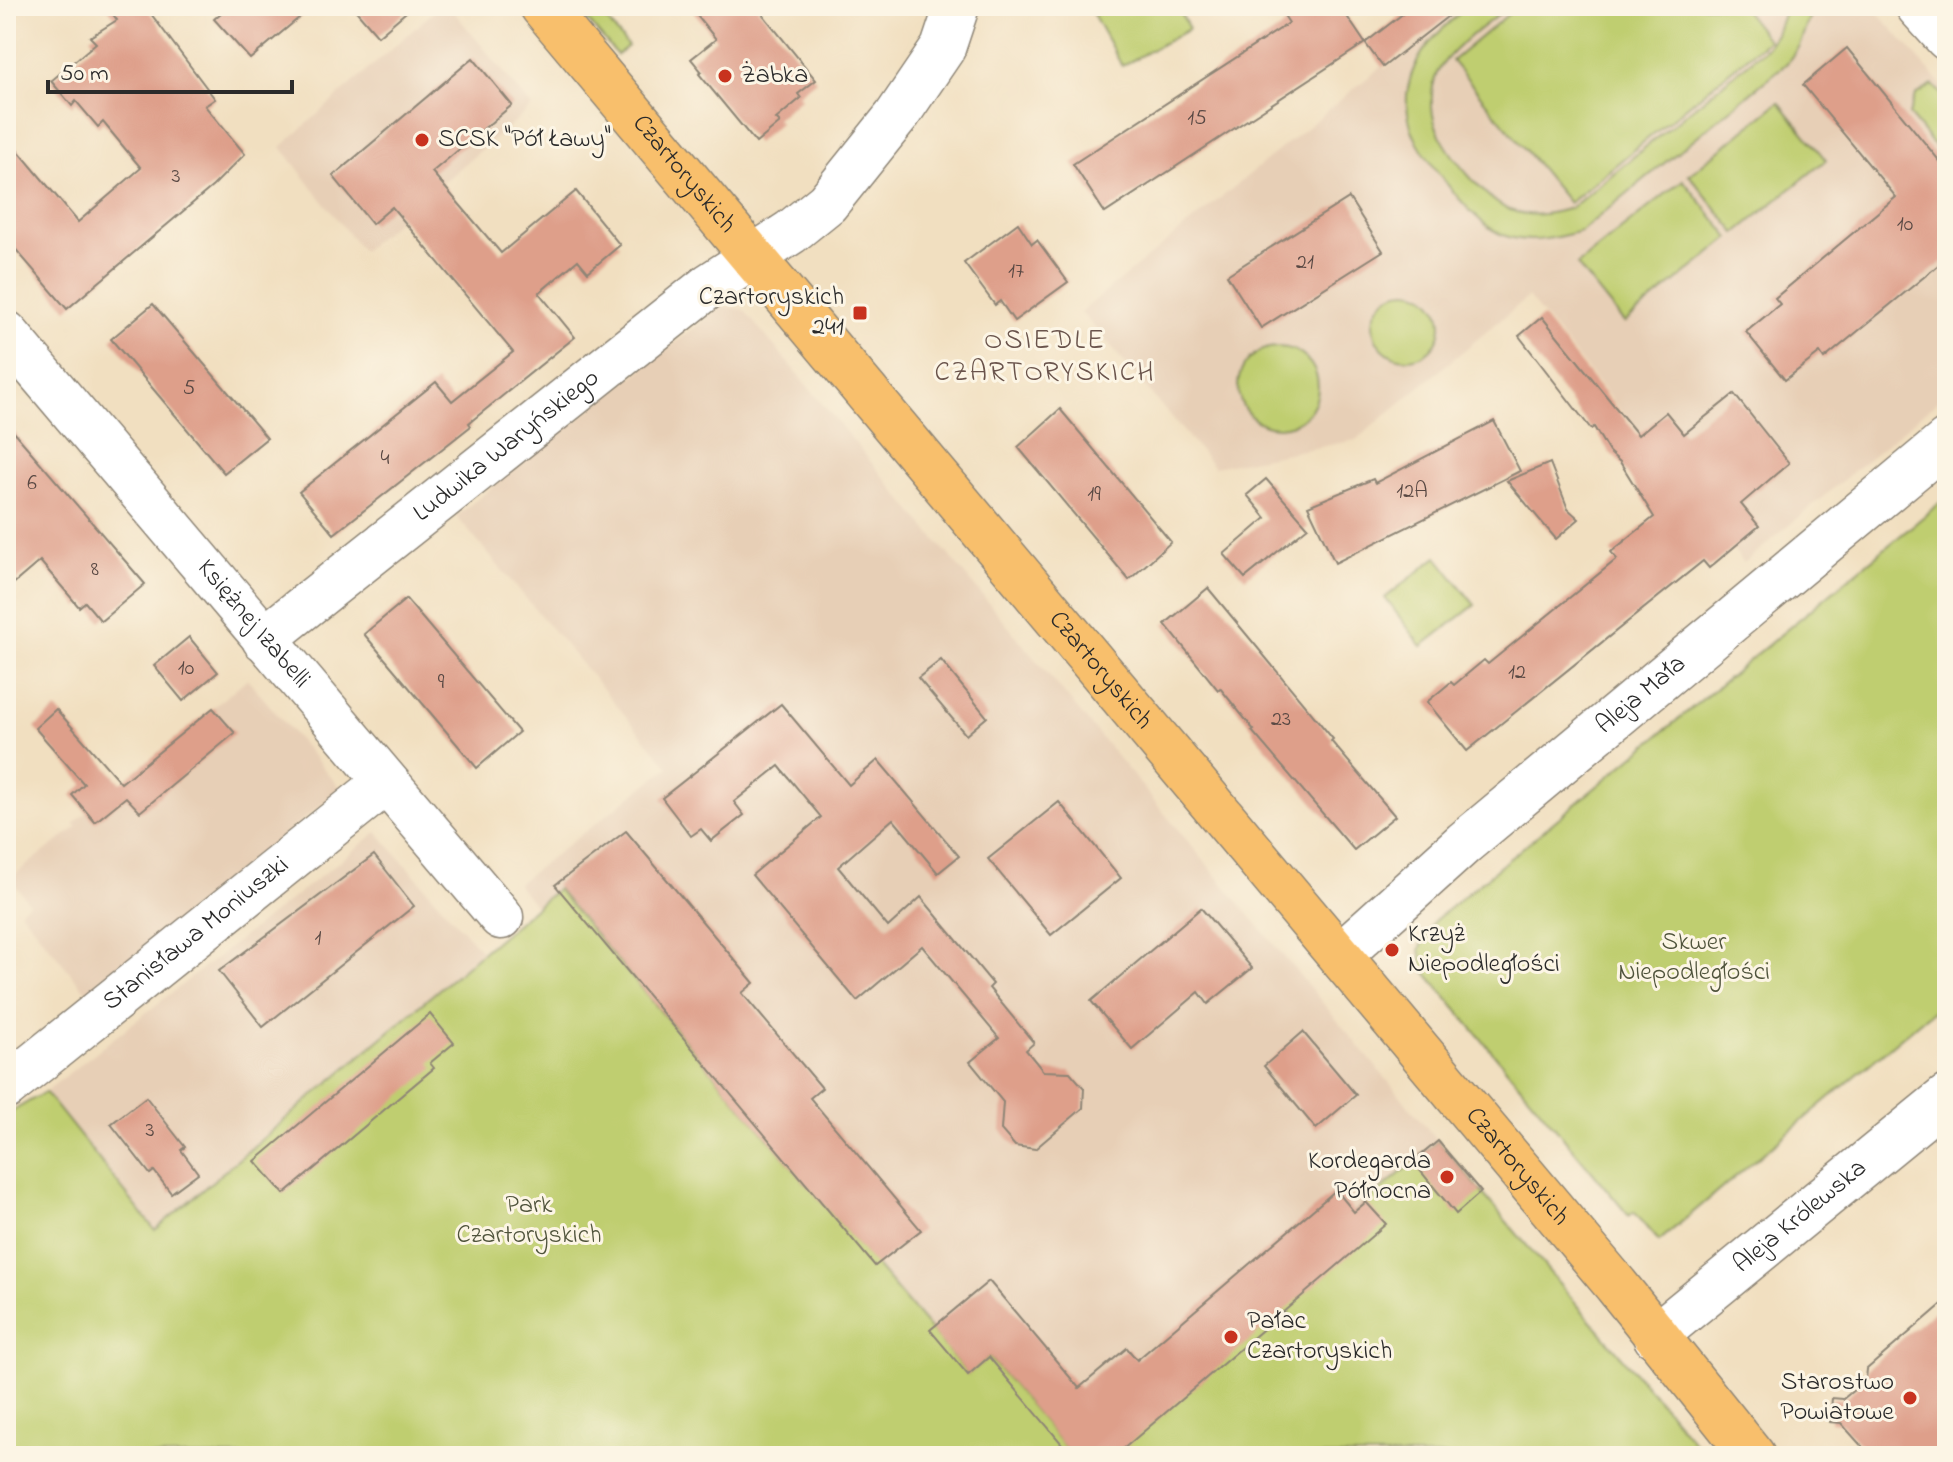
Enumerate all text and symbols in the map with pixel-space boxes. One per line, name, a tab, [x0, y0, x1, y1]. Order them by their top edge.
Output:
scale bar	[48, 44, 292, 94]
text: 50 m	[60, 57, 109, 92]
place label: Żabka	[741, 57, 808, 95]
marker: Żabka	[716, 67, 734, 85]
house number: 15	[1187, 103, 1207, 135]
street label: Czartoryskich	[622, 107, 745, 242]
place label: SCSK "Pół Ławy"	[438, 121, 611, 159]
marker: SCSK "Pół Ławy"	[413, 131, 431, 149]
house number: 3	[171, 161, 181, 193]
house number: 10	[1897, 209, 1913, 241]
house number: 21	[1296, 247, 1314, 279]
house number: 17	[1008, 256, 1024, 288]
place label: Czartoryskich 241	[699, 279, 844, 347]
marker: Czartoryskich 241	[851, 304, 869, 322]
district label: OSIEDLE CZARTORYSKICH	[935, 321, 1155, 394]
street label: Ludwika Waryńskiego	[406, 360, 608, 532]
house number: 5	[183, 373, 195, 405]
house number: 4	[380, 443, 390, 475]
house number: 6	[27, 468, 37, 500]
house number: 12A	[1396, 476, 1428, 508]
house number: 19	[1087, 479, 1101, 511]
street label: Księżnej Izabelli	[187, 551, 319, 697]
house number: 8	[91, 554, 99, 586]
street label: Czartoryskich	[1039, 603, 1161, 739]
street label: Aleja Mała	[1588, 646, 1695, 744]
house number: 10	[178, 653, 194, 685]
house number: 12	[1508, 657, 1526, 689]
house number: 9	[438, 667, 445, 699]
house number: 23	[1271, 704, 1291, 736]
street label: Stanisława Moniuszki	[95, 848, 298, 1021]
place label: Krzyż Niepodległości	[1408, 916, 1560, 984]
house number: 1	[315, 923, 322, 955]
park label: Skwer Niepodległości	[1618, 924, 1770, 992]
marker: Krzyż Niepodległości	[1383, 941, 1401, 959]
street label: Czartoryskich	[1456, 1099, 1578, 1235]
house number: 3	[145, 1115, 155, 1147]
place label: Kordegarda Północna	[1308, 1143, 1431, 1211]
street label: Aleja Królewska	[1725, 1151, 1876, 1283]
marker: Kordegarda Północna	[1438, 1168, 1456, 1186]
park label: Park Czartoryskich	[456, 1187, 602, 1255]
place label: Pałac Czartoryskich	[1247, 1303, 1392, 1371]
marker: Pałac Czartoryskich	[1222, 1328, 1240, 1346]
place label: Starostwo Powiatowe	[1780, 1364, 1894, 1432]
marker: Starostwo Powiatowe	[1901, 1389, 1919, 1407]

